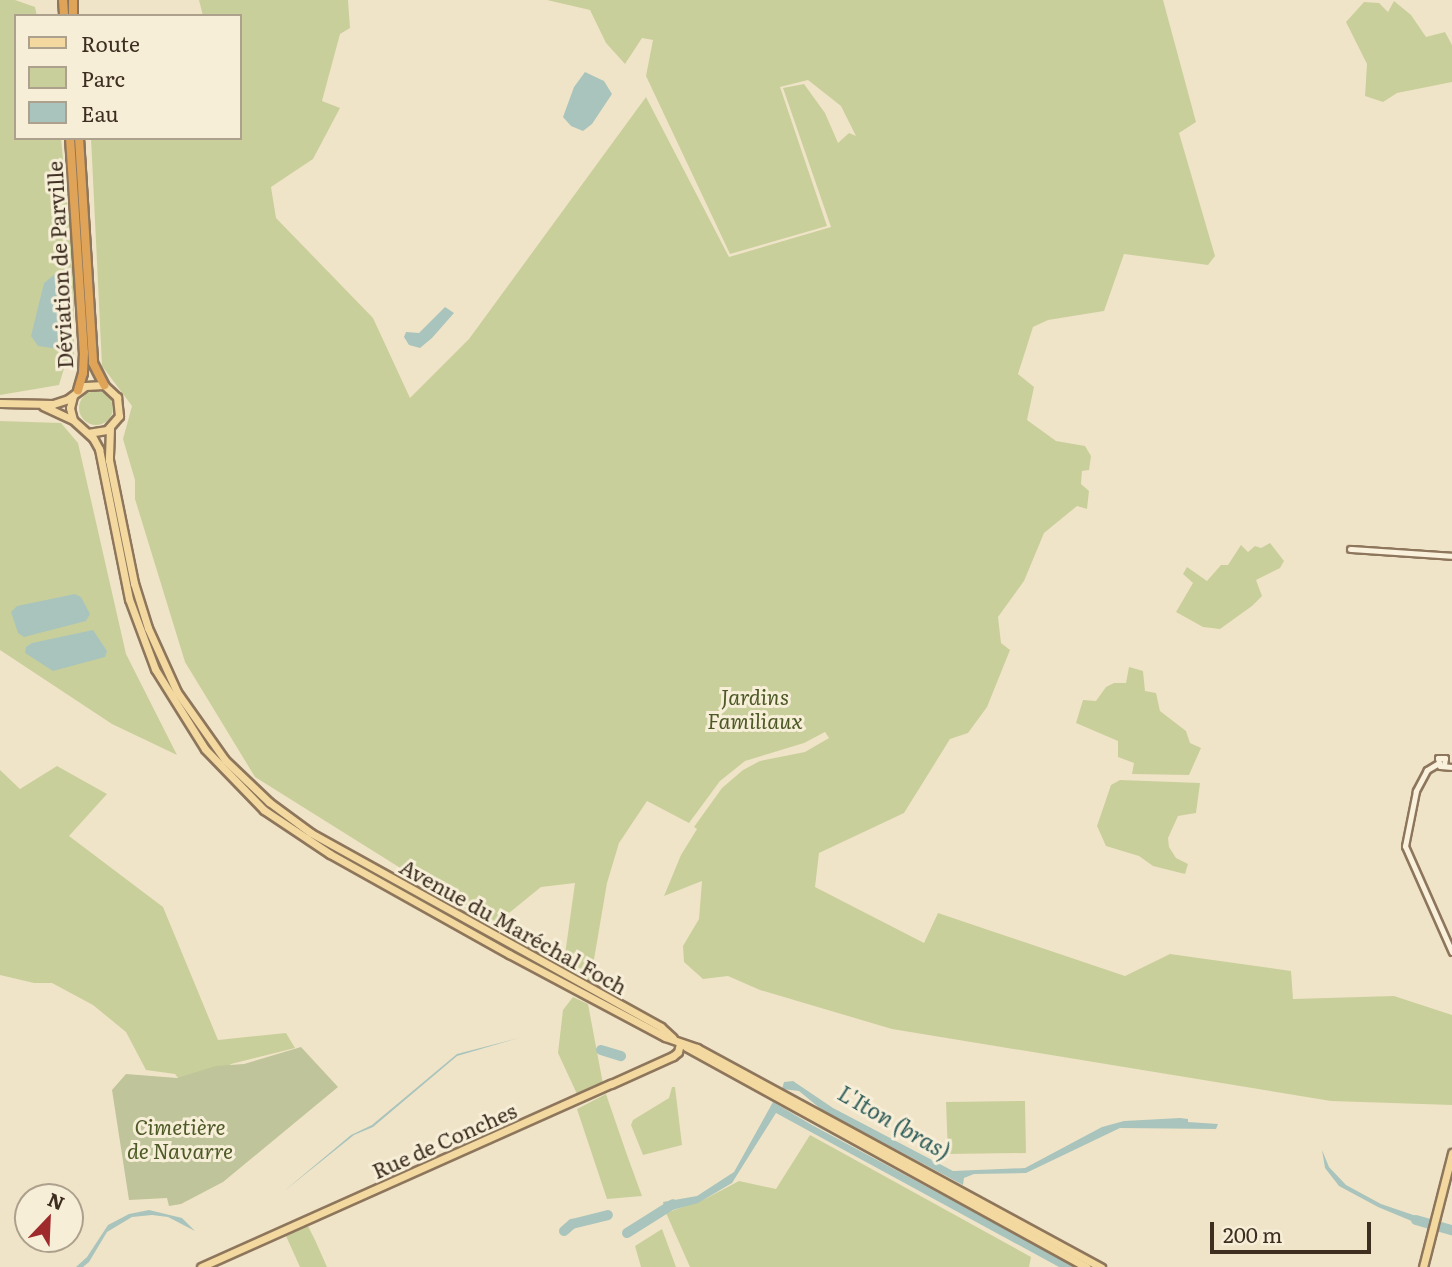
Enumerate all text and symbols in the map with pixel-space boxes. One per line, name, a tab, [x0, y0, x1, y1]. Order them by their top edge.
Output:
legend	[14, 14, 242, 140]
text: Route	[81, 27, 140, 58]
text: Parc	[81, 62, 125, 93]
text: Eau	[81, 97, 119, 128]
street label: Déviation de Parville	[41, 160, 77, 370]
park label: Jardins Familiaux	[707, 683, 803, 733]
street label: Avenue du Maréchal Foch	[396, 853, 632, 999]
water label: L'Iton (bras)	[834, 1078, 956, 1164]
street label: Rue de Conches	[368, 1097, 520, 1183]
park label: Cimetière de Navarre	[127, 1113, 233, 1163]
north arrow	[14, 1183, 84, 1253]
text: N	[44, 1185, 69, 1217]
scale bar	[1214, 1208, 1375, 1252]
text: 200 m	[1223, 1218, 1283, 1249]

